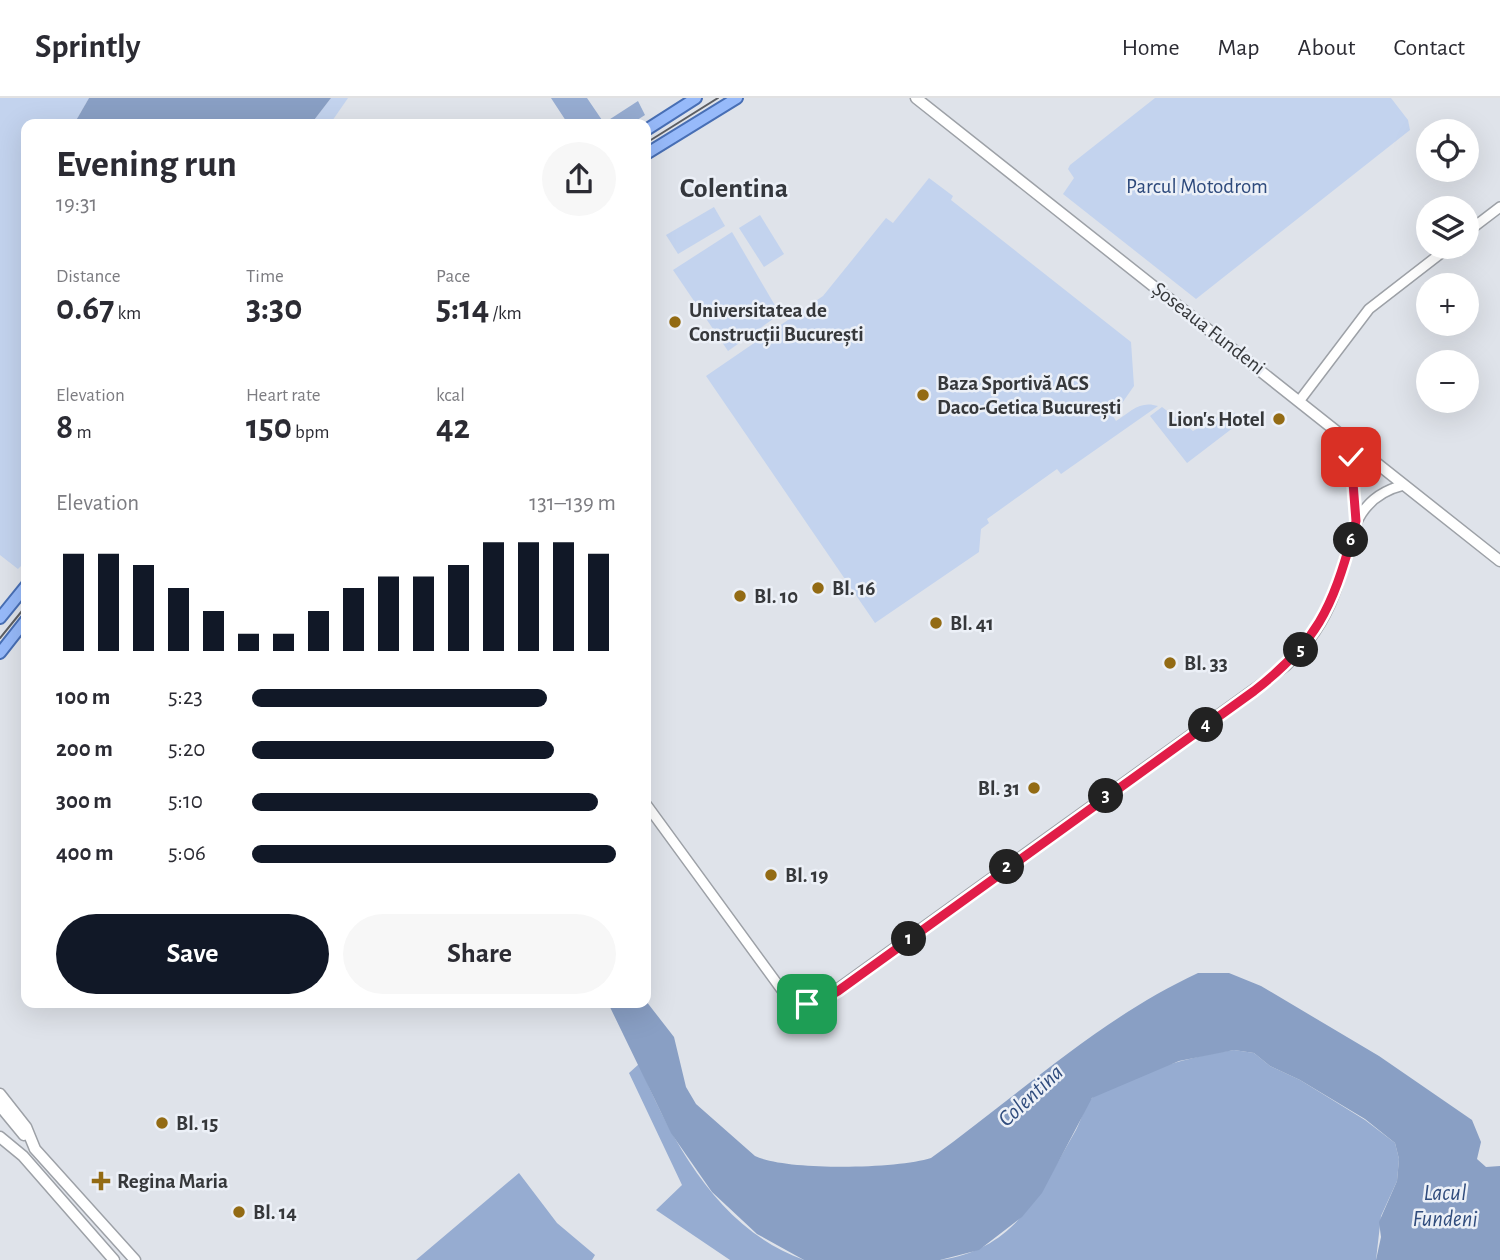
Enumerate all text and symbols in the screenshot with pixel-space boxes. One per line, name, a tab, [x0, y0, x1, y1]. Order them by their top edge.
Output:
text: Sprintly	[35, 31, 140, 64]
text: Home	[1122, 36, 1180, 60]
text: Map	[1218, 36, 1260, 60]
text: About	[1298, 36, 1355, 60]
text: Contact	[1393, 36, 1465, 60]
map controls	[1416, 119, 1479, 413]
button: locate	[1416, 119, 1479, 182]
button: share	[542, 142, 616, 216]
text: Evening run	[56, 146, 237, 184]
district label: Colentina	[680, 175, 788, 203]
park label: Parcul Motodrom	[1126, 176, 1268, 197]
text: 19:31	[56, 193, 97, 216]
button: layers	[1416, 196, 1479, 259]
text: Distance	[56, 267, 120, 286]
text: Time	[246, 267, 284, 286]
text: Pace	[436, 267, 470, 286]
button: +	[1416, 273, 1479, 336]
street label: Șoseaua Fundeni	[1147, 278, 1269, 380]
text: 0.67	[56, 291, 114, 326]
text: 3:30	[246, 291, 302, 326]
text: 5:14	[436, 291, 489, 326]
place label: Universitatea de Construcții București	[689, 300, 864, 347]
text: km	[114, 304, 141, 323]
text: /km	[489, 304, 522, 323]
marker: Universitatea de Construcții București	[667, 314, 683, 330]
button: −	[1416, 350, 1479, 413]
place label: Baza Sportivă ACS Daco-Getica București	[937, 373, 1121, 420]
text: Elevation	[56, 386, 125, 405]
text: Heart rate	[246, 386, 321, 405]
text: kcal	[436, 386, 465, 405]
marker: Baza Sportivă ACS Daco-Getica București	[915, 387, 931, 403]
place label: Lion's Hotel	[1168, 409, 1265, 430]
text: 8	[56, 410, 73, 445]
text: 150	[246, 410, 292, 445]
text: 42	[436, 410, 470, 445]
marker: Lion's Hotel	[1271, 411, 1287, 427]
text: m	[73, 423, 92, 442]
text: bpm	[292, 423, 330, 442]
pin	[1321, 427, 1381, 487]
icon: check	[1332, 438, 1370, 476]
text: Elevation	[56, 492, 139, 515]
text: 131–139 m	[529, 492, 616, 515]
pin: 6	[1334, 522, 1368, 558]
text: 6	[1346, 530, 1355, 549]
place label: Bl. 16	[832, 578, 875, 599]
marker: Bl. 16	[810, 580, 826, 596]
place label: Bl. 10	[754, 586, 798, 607]
marker: Bl. 10	[732, 588, 748, 604]
place label: Bl. 41	[950, 613, 994, 634]
marker: Bl. 41	[928, 615, 944, 631]
pin: 5	[1284, 632, 1318, 668]
text: 5	[1296, 640, 1305, 659]
place label: Bl. 33	[1184, 653, 1228, 674]
marker: Bl. 33	[1162, 655, 1178, 671]
text: 100 m	[56, 686, 110, 709]
text: 5:23	[168, 686, 203, 709]
pin: 4	[1188, 708, 1224, 742]
text: 4	[1201, 715, 1210, 734]
text: 200 m	[56, 738, 113, 761]
text: 5:20	[168, 738, 206, 761]
place label: Bl. 31	[978, 778, 1020, 799]
pin: 3	[1088, 778, 1124, 814]
marker: Bl. 31	[1026, 780, 1042, 796]
text: 3	[1101, 786, 1110, 805]
text: 300 m	[56, 790, 112, 813]
text: 5:10	[168, 790, 203, 813]
text: 400 m	[56, 842, 114, 865]
text: 5:06	[168, 842, 206, 865]
pin: 2	[990, 850, 1024, 884]
text: 2	[1002, 857, 1011, 876]
place label: Bl. 19	[785, 865, 828, 886]
marker: Bl. 19	[763, 867, 779, 883]
button: Save	[56, 914, 329, 994]
button: Share	[343, 914, 616, 994]
pin: 1	[892, 922, 926, 956]
text: 1	[905, 929, 912, 948]
pin	[777, 974, 837, 1034]
icon: arrive	[788, 985, 826, 1023]
water label: Colentina	[994, 1061, 1068, 1131]
place label: Bl. 15	[176, 1113, 218, 1134]
marker: Bl. 15	[154, 1115, 170, 1131]
marker: Regina Maria	[91, 1171, 111, 1191]
place label: Regina Maria	[117, 1171, 228, 1192]
water label: Lacul Fundeni	[1412, 1182, 1478, 1231]
place label: Bl. 14	[253, 1202, 297, 1223]
marker: Bl. 14	[231, 1204, 247, 1220]

